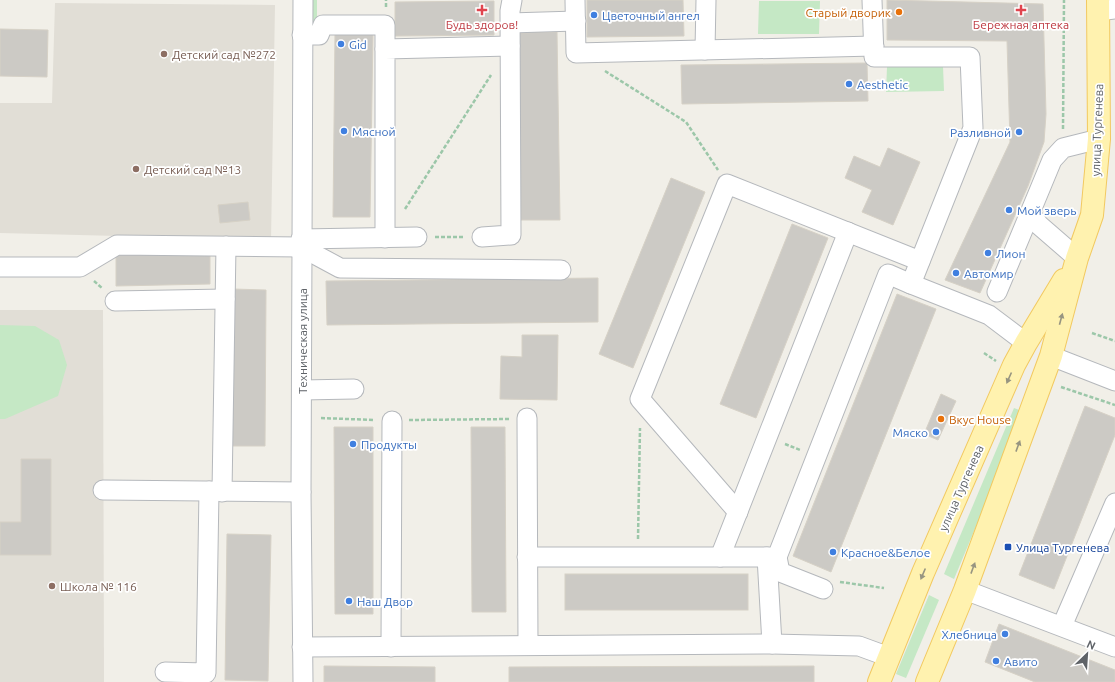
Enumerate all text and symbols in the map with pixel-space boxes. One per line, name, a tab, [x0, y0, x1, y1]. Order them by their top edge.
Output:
marker: Будь здоров!	[477, 5, 487, 15]
marker: Бережная аптека	[1016, 5, 1026, 15]
place label: Старый дворик	[806, 6, 891, 19]
marker: Старый дворик	[894, 7, 904, 17]
place label: Цветочный ангел	[602, 9, 700, 22]
marker: Цветочный ангел	[589, 10, 599, 20]
place label: Будь здоров!	[446, 18, 518, 31]
place label: Бережная аптека	[973, 18, 1069, 31]
place label: Gid	[349, 38, 367, 51]
marker: Gid	[336, 39, 346, 49]
place label: Детский сад №272	[172, 48, 276, 61]
marker: Детский сад №272	[159, 49, 169, 59]
place label: Aesthetic	[857, 78, 908, 91]
marker: Aesthetic	[844, 79, 854, 89]
street label: улица Тургенева	[1089, 83, 1105, 177]
place label: Мясной	[352, 125, 396, 138]
marker: Мясной	[339, 126, 349, 136]
place label: Разливной	[950, 126, 1011, 139]
marker: Разливной	[1014, 127, 1024, 137]
place label: Детский сад №13	[144, 163, 241, 176]
marker: Детский сад №13	[131, 164, 141, 174]
place label: Мой зверь	[1017, 204, 1077, 217]
marker: Мой зверь	[1004, 205, 1014, 215]
place label: Лион	[996, 247, 1025, 260]
marker: Лион	[983, 248, 993, 258]
place label: Автомир	[964, 267, 1014, 280]
marker: Автомир	[951, 268, 961, 278]
street label: Техническая улица	[296, 288, 309, 394]
one-way arrow	[1058, 312, 1064, 324]
one-way arrow	[1006, 373, 1012, 384]
place label: Вкус House	[949, 413, 1011, 426]
marker: Вкус House	[936, 414, 946, 424]
place label: Мяско	[893, 426, 928, 439]
marker: Мяско	[931, 427, 941, 437]
place label: Продукты	[361, 438, 417, 451]
marker: Продукты	[348, 439, 358, 449]
one-way arrow	[1015, 439, 1021, 451]
street label: улица Тургенева	[936, 443, 986, 533]
place label: Улица Тургенева	[1016, 541, 1109, 554]
marker: Улица Тургенева	[1003, 542, 1013, 552]
place label: Красное&Белое	[841, 546, 930, 559]
marker: Красное&Белое	[828, 547, 838, 557]
one-way arrow	[970, 561, 976, 573]
one-way arrow	[919, 568, 925, 580]
place label: Школа № 116	[60, 580, 137, 593]
marker: Школа № 116	[47, 581, 57, 591]
place label: Наш Двор	[357, 595, 413, 608]
marker: Наш Двор	[344, 596, 354, 606]
place label: Хлебница	[941, 628, 997, 641]
marker: Хлебница	[1000, 629, 1010, 639]
north arrow	[1067, 634, 1107, 674]
text: N	[1085, 638, 1097, 652]
place label: Авито	[1004, 655, 1038, 668]
marker: Авито	[991, 656, 1001, 666]

